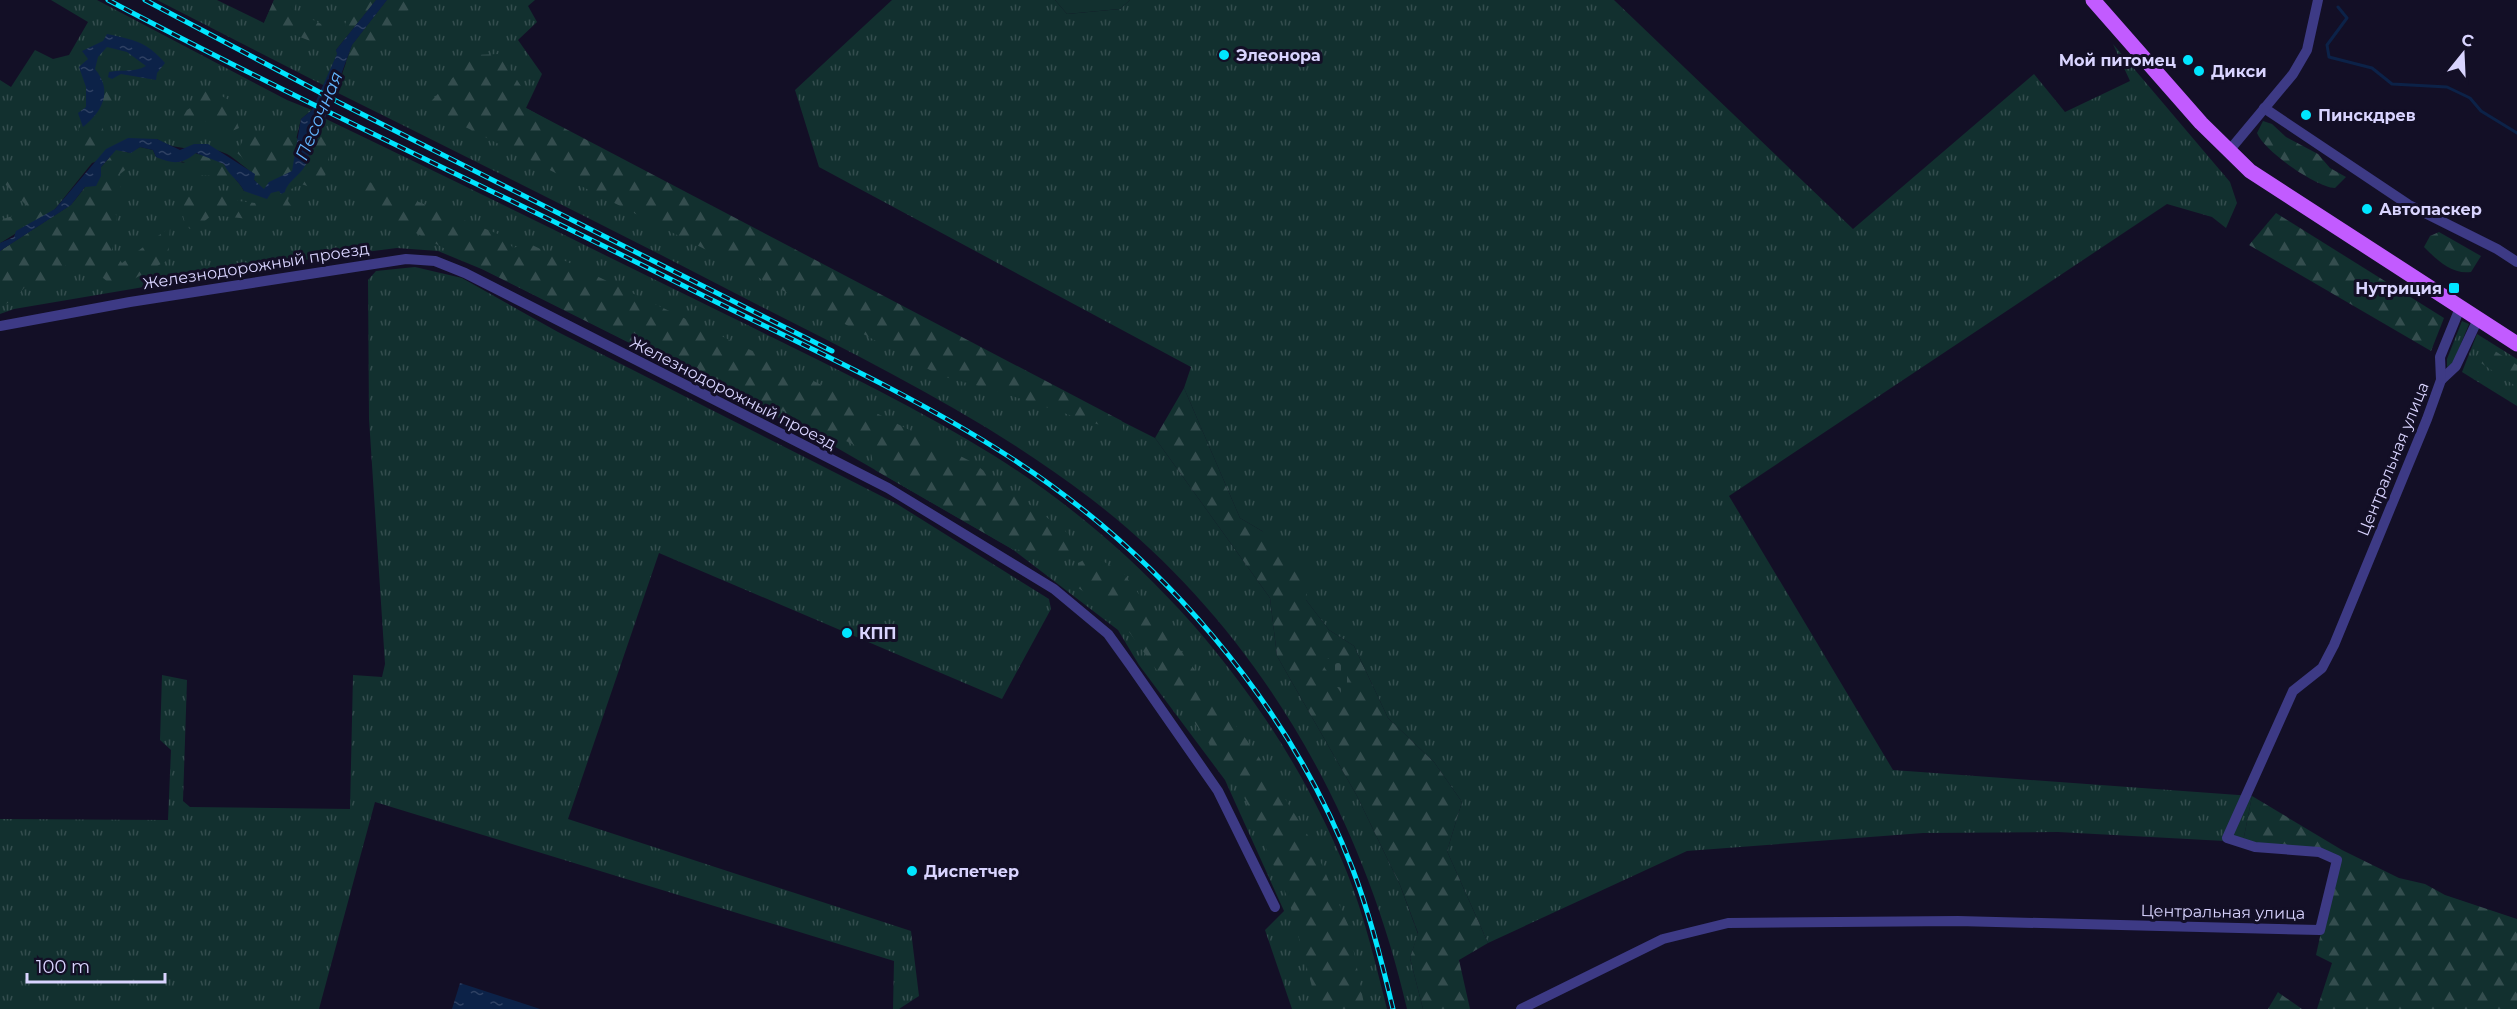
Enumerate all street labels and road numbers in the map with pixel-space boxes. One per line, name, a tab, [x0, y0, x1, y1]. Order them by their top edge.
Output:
street label: Железнодорожный проезд	[141, 239, 371, 293]
street label: Железнодорожный проезд	[627, 333, 839, 453]
street label: Центральная улица	[2353, 379, 2433, 539]
street label: Центральная улица	[2141, 901, 2305, 923]

